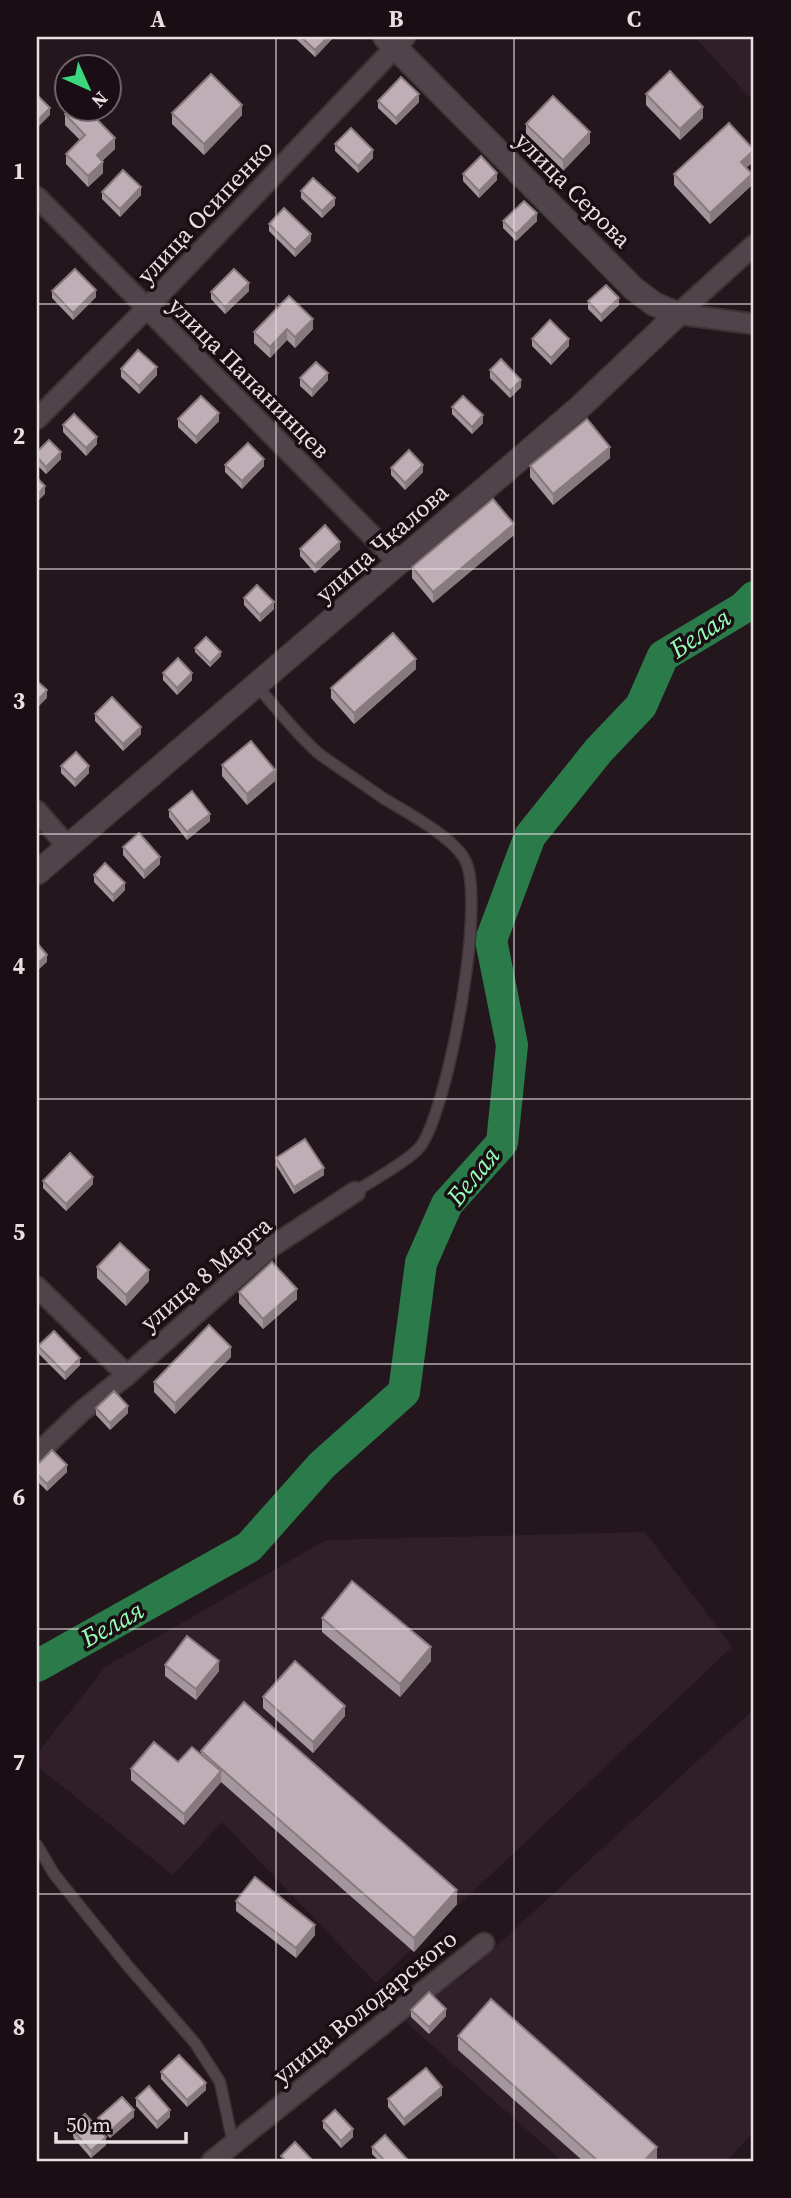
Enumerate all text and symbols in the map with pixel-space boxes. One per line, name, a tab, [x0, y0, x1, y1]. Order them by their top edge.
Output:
text: A	[150, 3, 166, 35]
text: B	[389, 3, 404, 35]
text: C	[627, 3, 641, 35]
north arrow	[52, 52, 122, 122]
text: N	[86, 86, 114, 114]
street label: улица Серова	[508, 124, 639, 256]
street label: улица Осипенко	[129, 133, 280, 291]
text: 1	[13, 155, 25, 187]
street label: улица Папанинцев	[161, 290, 337, 466]
text: 2	[13, 420, 25, 452]
street label: улица Чкалова	[308, 475, 456, 610]
water label: Белая	[661, 599, 738, 667]
text: 3	[13, 685, 25, 717]
text: 4	[13, 950, 25, 982]
water label: Белая	[437, 1139, 508, 1214]
street label: улица 8 Марта	[133, 1208, 279, 1338]
text: 5	[13, 1216, 25, 1248]
text: 6	[13, 1481, 25, 1513]
water label: Белая	[73, 1592, 150, 1656]
text: 7	[13, 1746, 25, 1778]
street label: улица Володарского	[266, 1922, 464, 2091]
text: 8	[13, 2011, 25, 2043]
scale bar	[56, 2100, 186, 2144]
text: 50 m	[66, 2110, 111, 2139]

